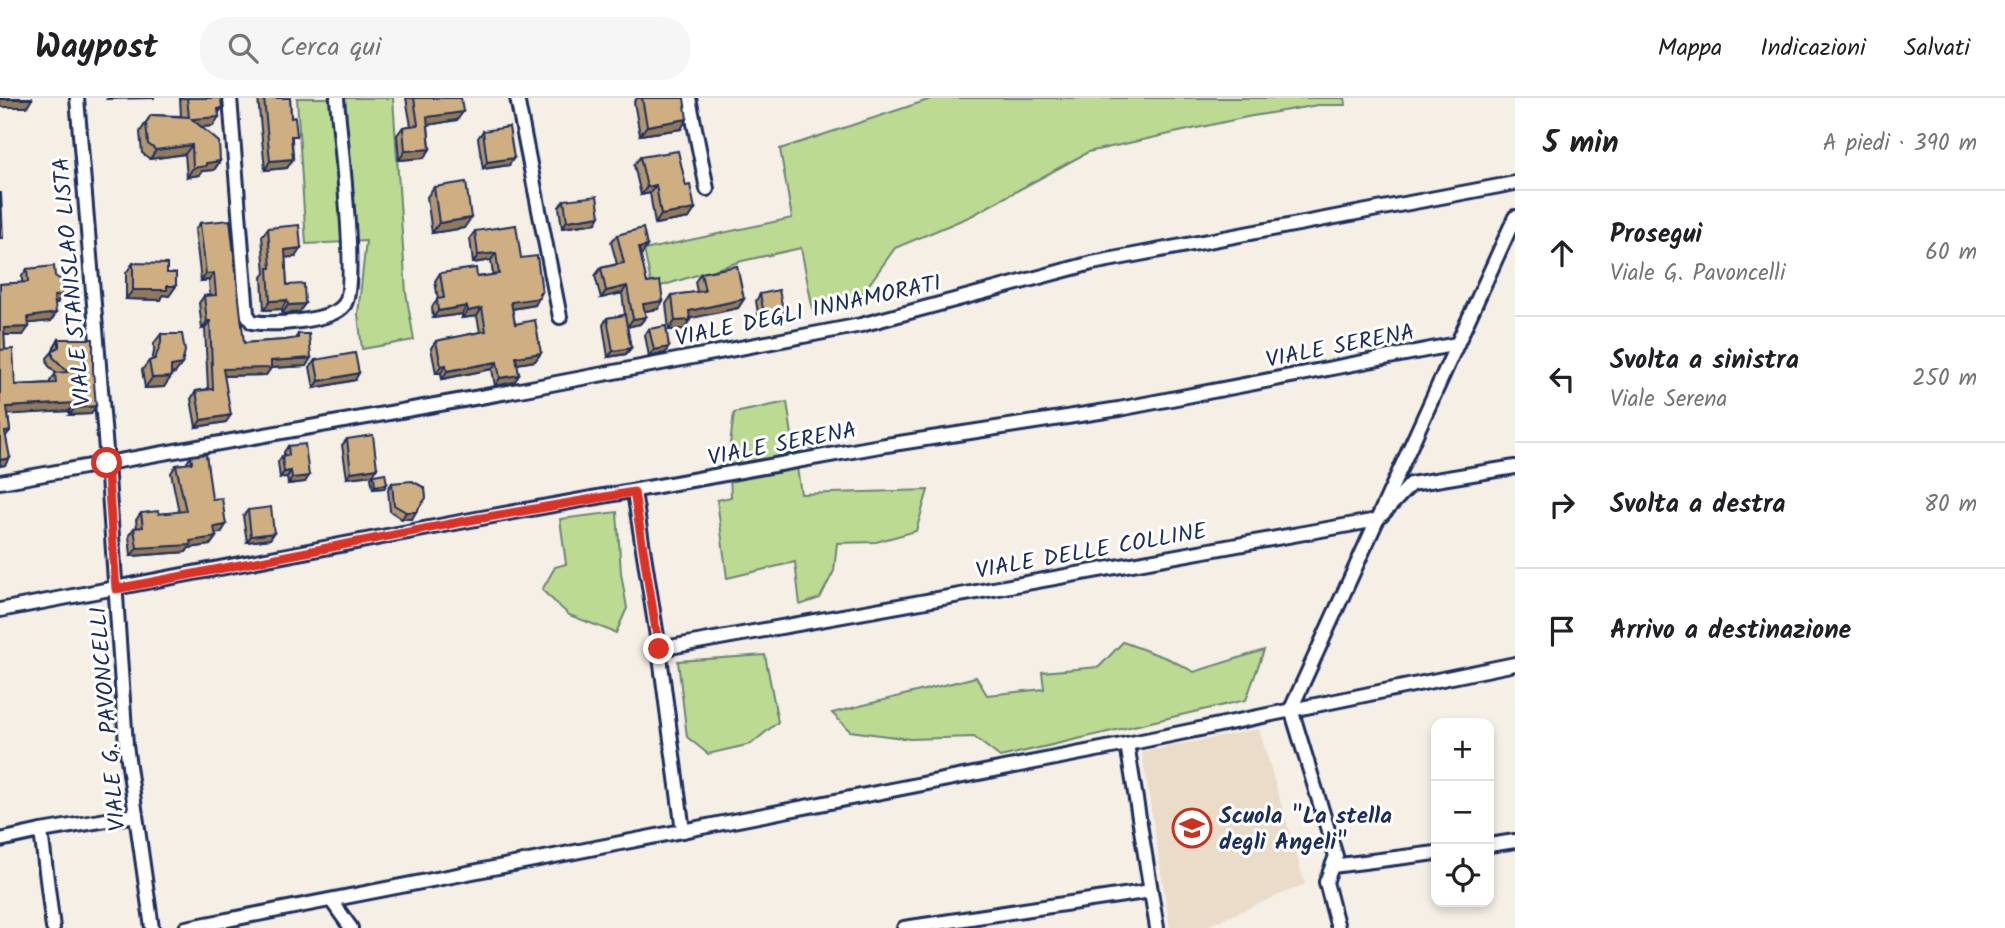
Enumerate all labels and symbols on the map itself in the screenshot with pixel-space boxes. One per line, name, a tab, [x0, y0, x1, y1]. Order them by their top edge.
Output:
street label: VIALE STANISLAO LISTA	[44, 156, 102, 408]
street label: VIALE DEGLI INNAMORATI	[672, 266, 945, 358]
street label: VIALE SERENA	[1263, 315, 1418, 379]
street label: VIALE SERENA	[705, 413, 860, 477]
route start	[91, 447, 122, 478]
street label: VIALE DELLE COLLINE	[973, 514, 1210, 590]
street label: VIALE G. PAVONCELLI	[81, 605, 137, 833]
route end	[643, 633, 674, 664]
place label: Scuola "La stella degli Angeli"	[1219, 799, 1392, 861]
school or university icon: Scuola "La stella degli Angeli"	[1171, 807, 1213, 849]

